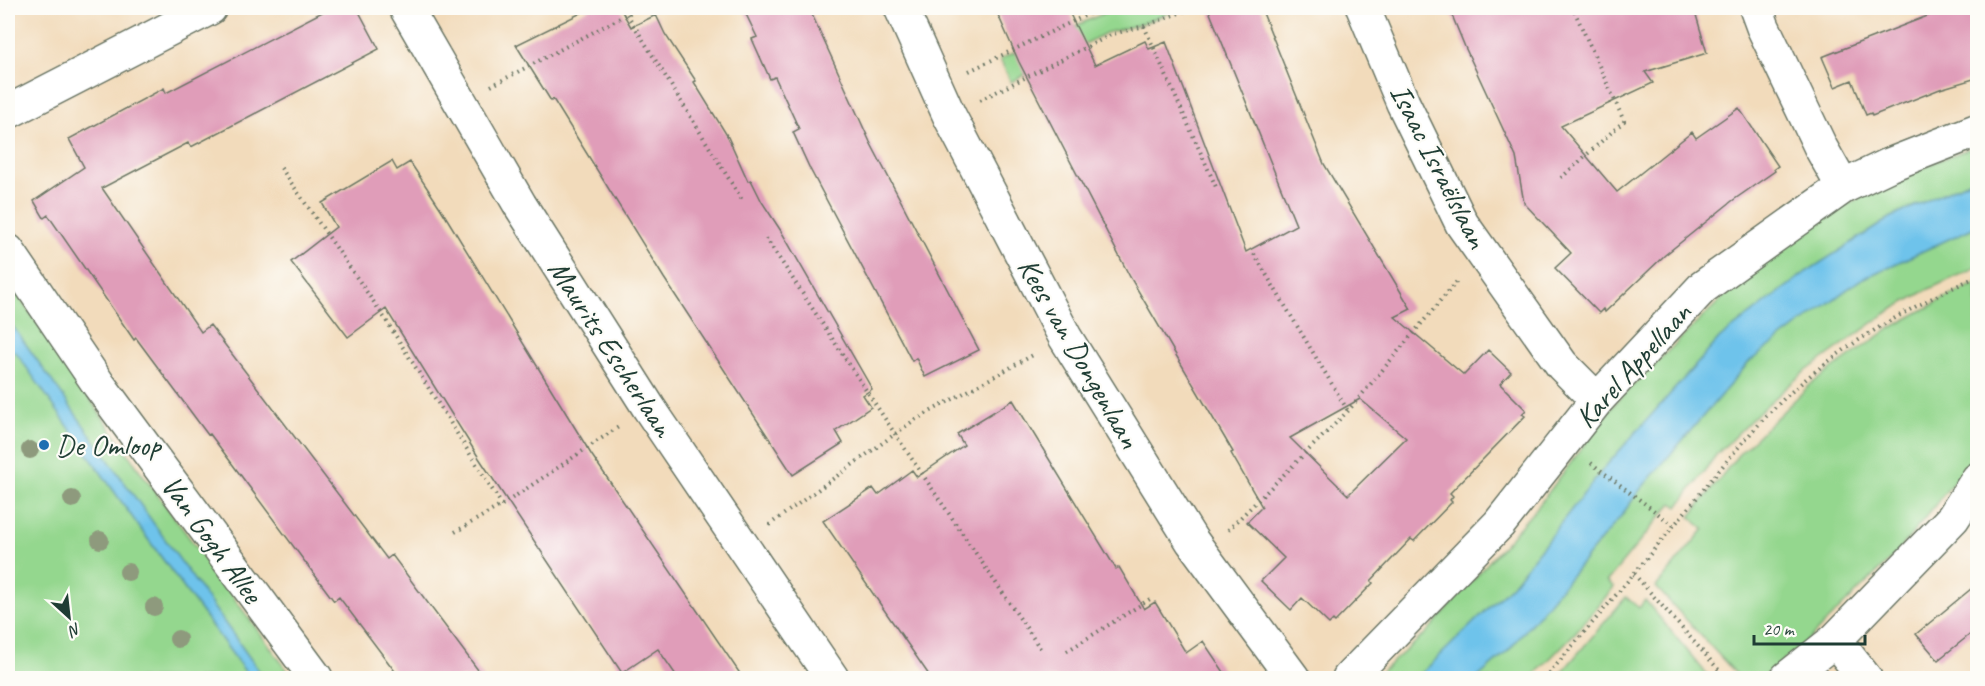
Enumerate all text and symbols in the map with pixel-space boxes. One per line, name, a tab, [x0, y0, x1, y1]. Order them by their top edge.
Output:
street label: Isaac Israëlslaan	[1381, 78, 1497, 256]
street label: Kees van Dongenlaan	[1009, 251, 1149, 455]
street label: Maurits Escherlaan	[540, 252, 683, 445]
street label: Karel Appellaan	[1567, 293, 1700, 436]
place label: De Omloop	[56, 426, 162, 464]
marker: De Omloop	[37, 438, 51, 452]
street label: Van Gogh Allee	[153, 468, 272, 612]
north arrow	[39, 587, 99, 647]
scale bar	[1754, 608, 1865, 646]
text: N	[64, 618, 84, 642]
text: 20 m	[1763, 618, 1796, 640]

